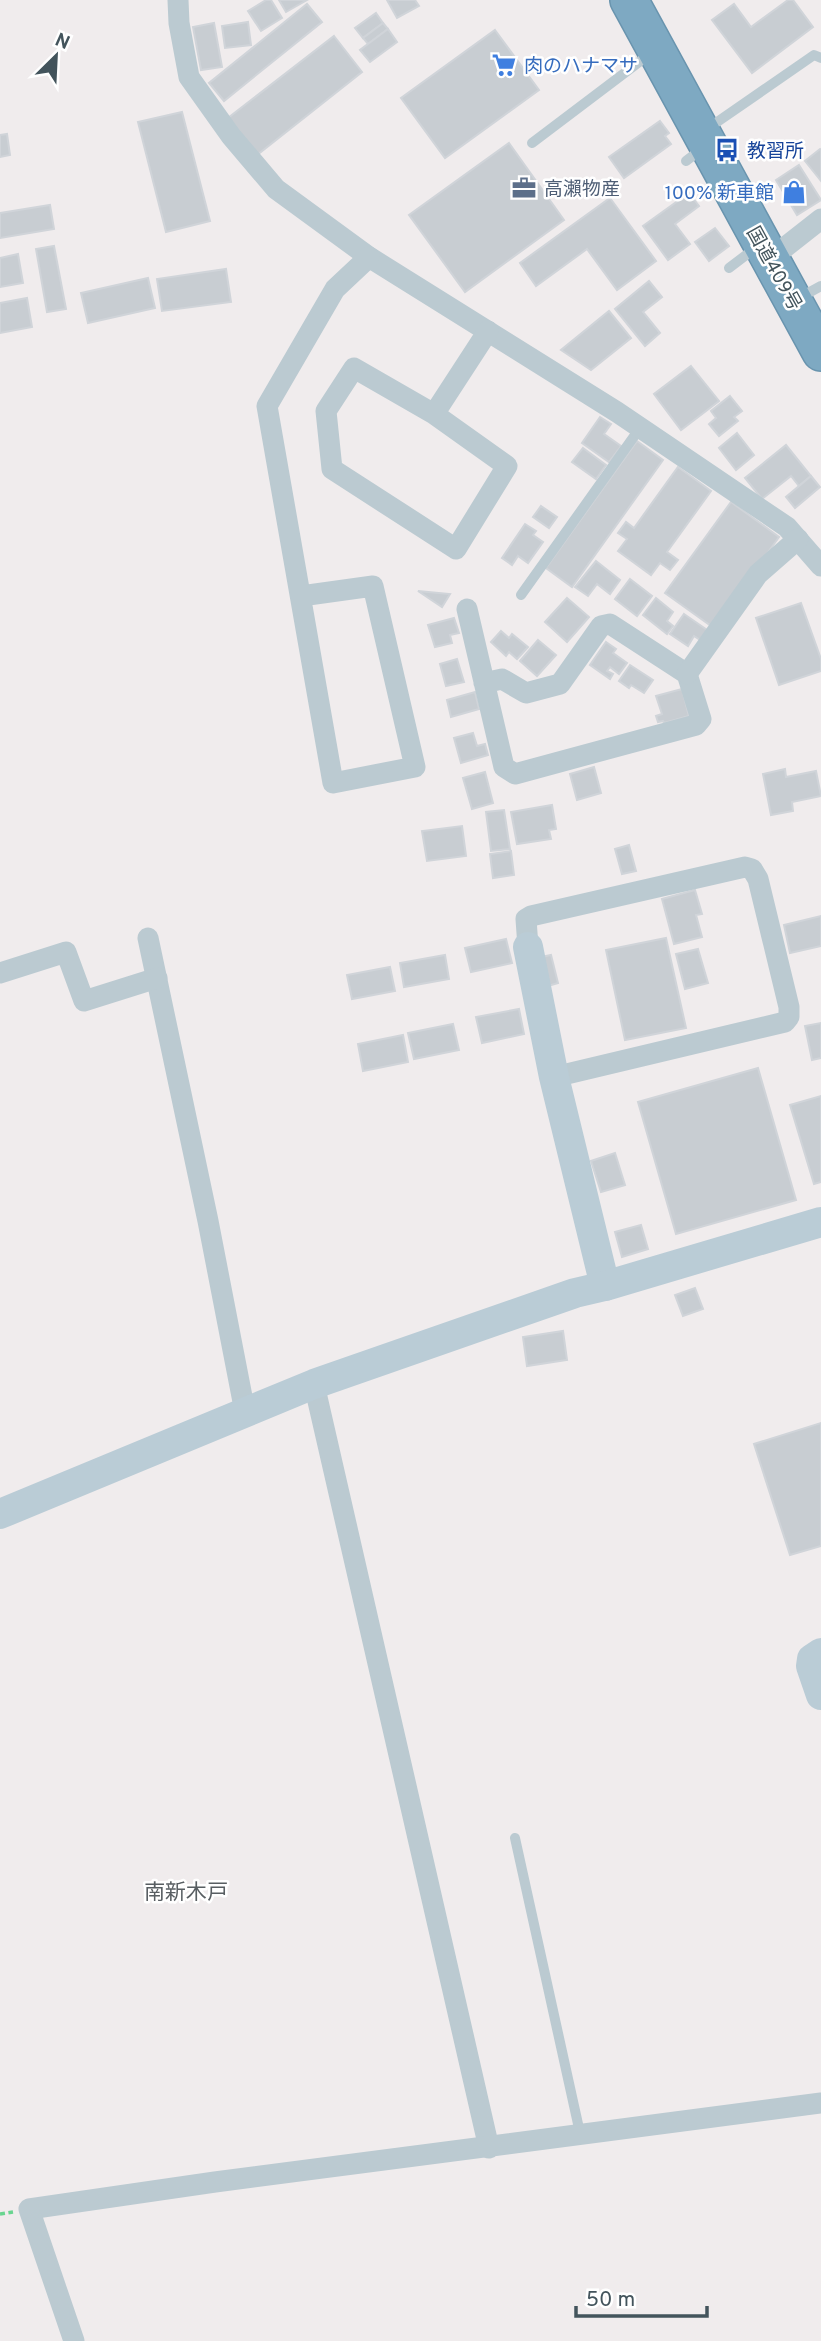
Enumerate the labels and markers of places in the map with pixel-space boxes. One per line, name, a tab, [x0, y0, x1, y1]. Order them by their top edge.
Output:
supermarket icon: 肉のハナマサ	[490, 51, 518, 79]
place label: 肉のハナマサ	[524, 55, 638, 79]
bus stop icon: 教習所	[713, 136, 741, 164]
place label: 教習所	[747, 140, 804, 164]
office icon: 高瀨物産	[510, 174, 538, 202]
place label: 高瀨物産	[544, 178, 620, 202]
shop icon: 100% 新車館	[780, 178, 808, 206]
place label: 100% 新車館	[665, 182, 774, 206]

